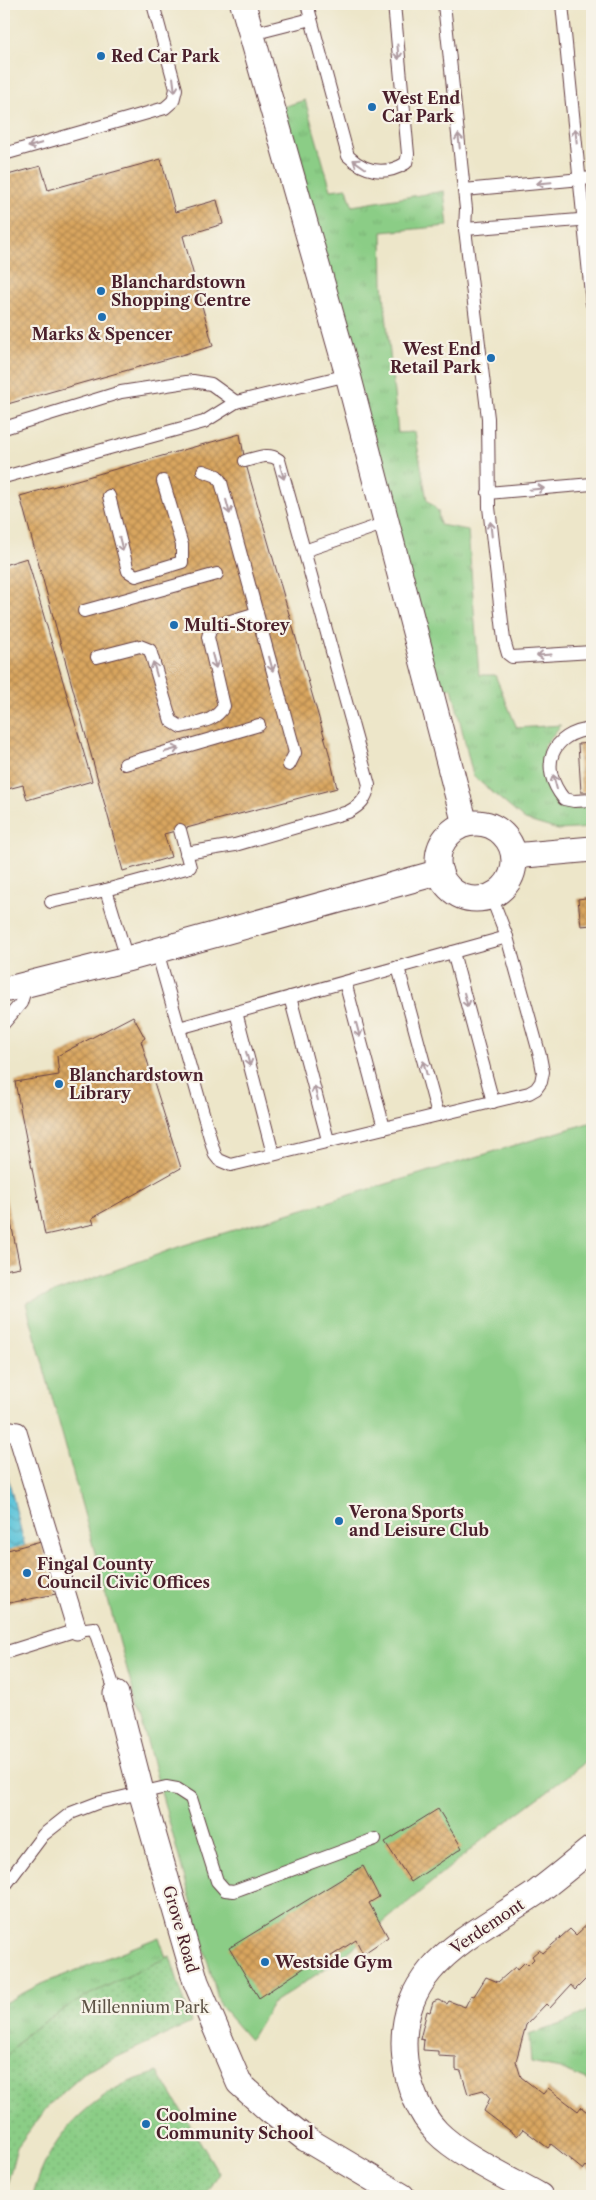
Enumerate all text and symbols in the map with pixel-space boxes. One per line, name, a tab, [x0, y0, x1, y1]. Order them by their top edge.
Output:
one-way arrow	[393, 44, 403, 60]
place label: Red Car Park	[111, 46, 220, 66]
marker: Red Car Park	[95, 50, 107, 62]
one-way arrow	[169, 76, 179, 92]
place label: West End Car Park	[381, 88, 461, 126]
marker: West End Car Park	[366, 101, 378, 113]
one-way arrow	[571, 128, 581, 144]
one-way arrow	[454, 134, 464, 150]
one-way arrow	[28, 141, 44, 151]
one-way arrow	[352, 159, 366, 170]
one-way arrow	[536, 178, 552, 187]
place label: Blanchardstown Shopping Centre	[111, 272, 251, 310]
marker: Blanchardstown Shopping Centre	[95, 285, 107, 297]
marker: Marks & Spencer	[96, 311, 108, 323]
place label: Marks & Spencer	[32, 324, 172, 344]
place label: West End Retail Park	[390, 339, 481, 377]
marker: West End Retail Park	[485, 352, 497, 364]
one-way arrow	[278, 464, 288, 480]
one-way arrow	[528, 484, 544, 494]
one-way arrow	[223, 499, 233, 515]
one-way arrow	[486, 521, 496, 537]
one-way arrow	[117, 535, 126, 551]
place label: Multi-Storey	[184, 615, 291, 635]
marker: Multi-Storey	[168, 619, 180, 631]
one-way arrow	[536, 650, 552, 659]
one-way arrow	[210, 653, 219, 669]
one-way arrow	[266, 656, 276, 672]
one-way arrow	[150, 662, 160, 678]
one-way arrow	[163, 745, 179, 755]
one-way arrow	[550, 774, 559, 790]
one-way arrow	[462, 991, 471, 1007]
one-way arrow	[353, 1021, 363, 1037]
one-way arrow	[244, 1051, 254, 1067]
one-way arrow	[420, 1061, 430, 1077]
place label: Blanchardstown Library	[69, 1065, 204, 1103]
marker: Blanchardstown Library	[53, 1078, 65, 1090]
one-way arrow	[310, 1086, 320, 1102]
place label: Verona Sports and Leisure Club	[348, 1502, 489, 1540]
marker: Verona Sports and Leisure Club	[333, 1515, 345, 1527]
place label: Fingal County Council Civic Offices	[37, 1554, 210, 1592]
marker: Fingal County Council Civic Offices	[21, 1567, 33, 1579]
street label: Grove Road	[159, 1883, 203, 1975]
street label: Verdemont	[445, 1894, 528, 1959]
place label: Westside Gym	[274, 1952, 393, 1972]
marker: Westside Gym	[259, 1956, 271, 1968]
park label: Millennium Park	[81, 1997, 210, 2017]
place label: Coolmine Community School	[156, 2105, 314, 2143]
marker: Coolmine Community School	[140, 2118, 152, 2130]

